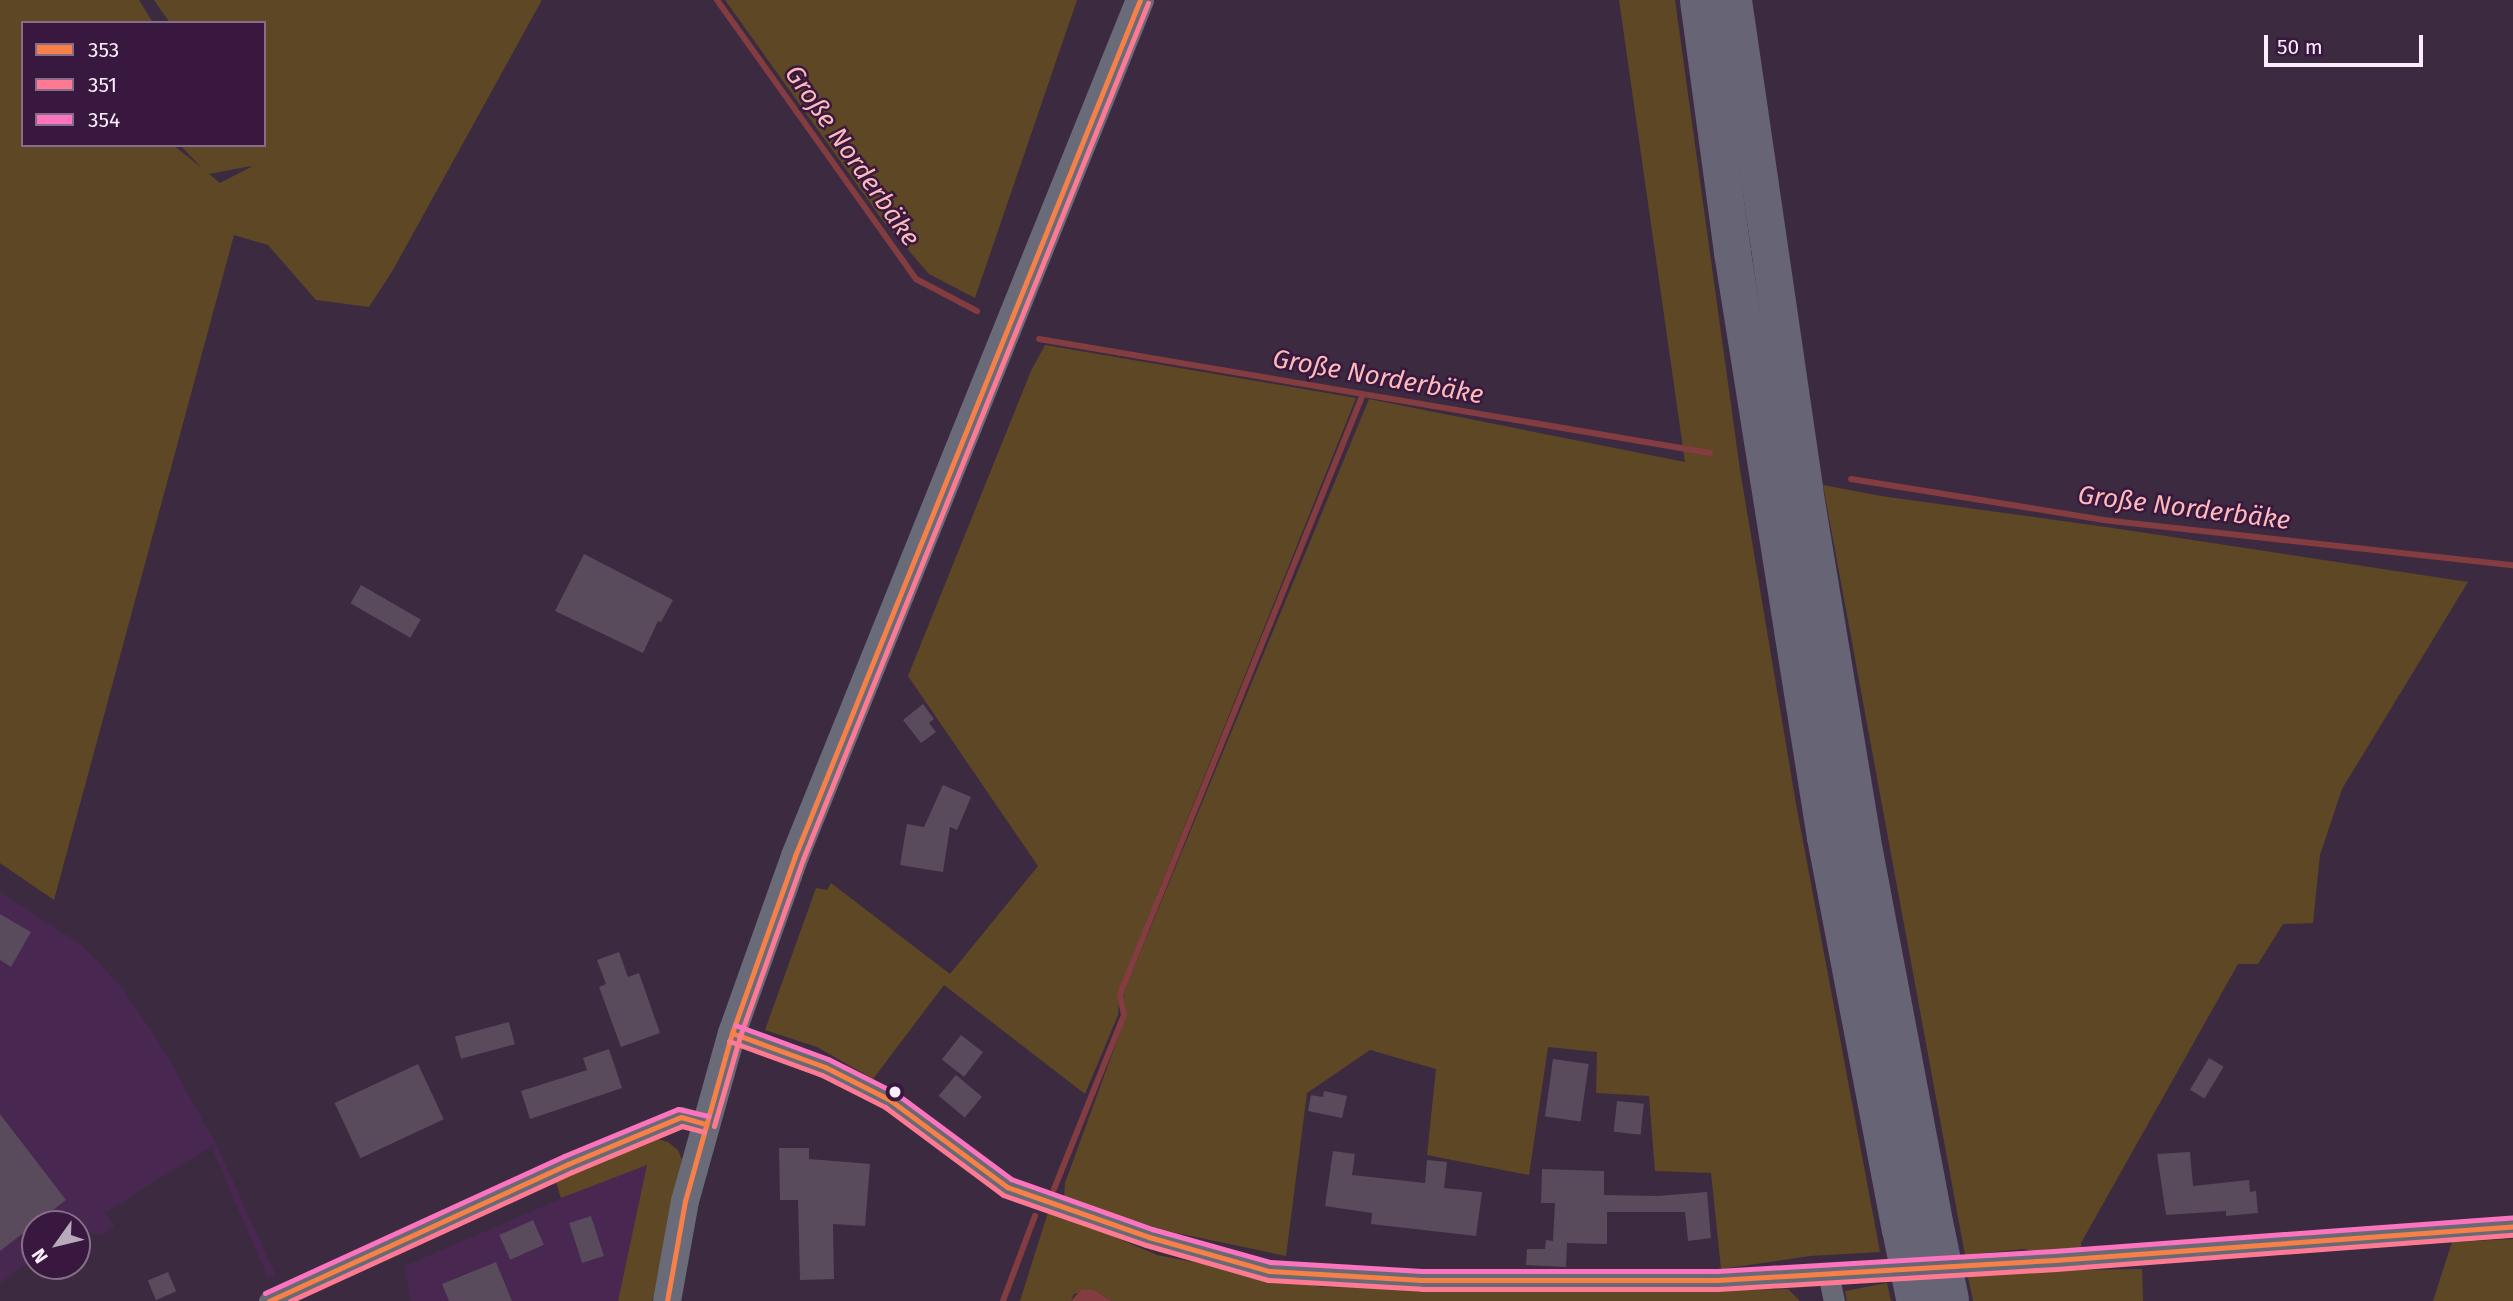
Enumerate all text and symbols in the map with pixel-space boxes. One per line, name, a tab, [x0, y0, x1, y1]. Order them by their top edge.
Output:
legend	[21, 21, 266, 147]
scale bar	[2268, 21, 2427, 65]
text: 50 m	[2277, 34, 2323, 60]
text: 353	[88, 37, 119, 63]
water label: Große Norderbäke	[778, 60, 926, 252]
text: 351	[88, 72, 117, 98]
text: 354	[88, 107, 120, 133]
water label: Große Norderbäke	[1270, 343, 1486, 411]
water label: Große Norderbäke	[2076, 479, 2292, 537]
unlabelled marker	[888, 1085, 902, 1099]
north arrow	[21, 1210, 91, 1280]
text: N	[27, 1244, 53, 1268]

